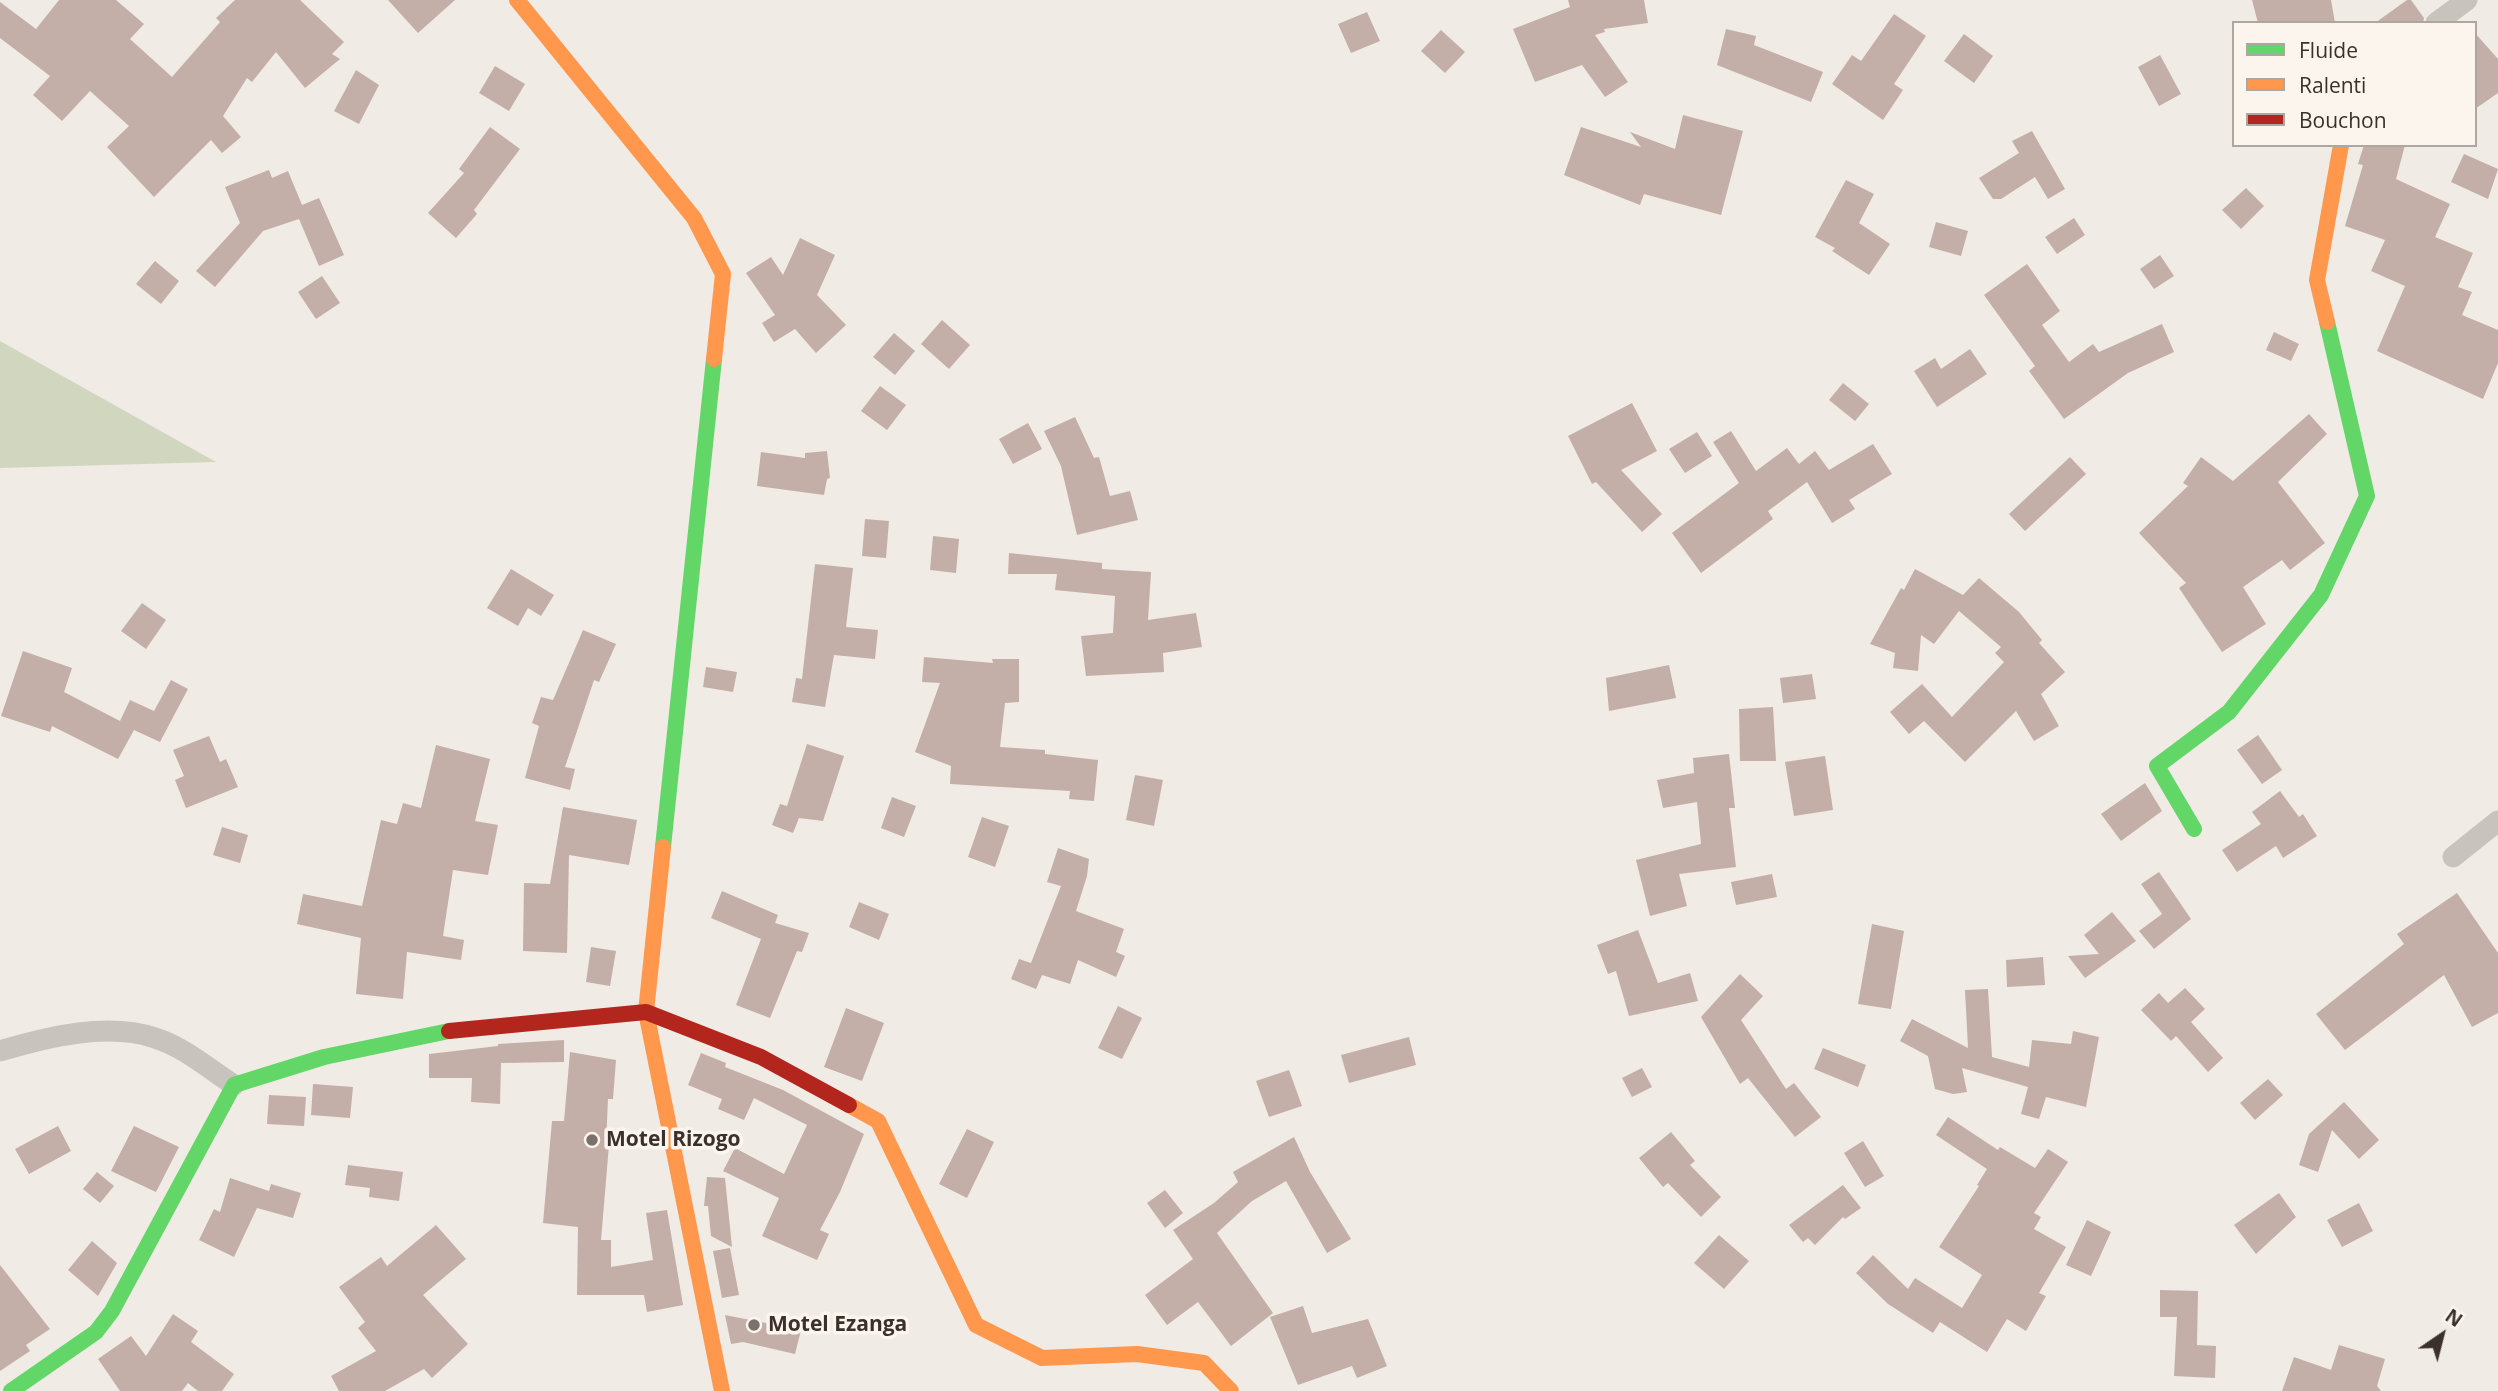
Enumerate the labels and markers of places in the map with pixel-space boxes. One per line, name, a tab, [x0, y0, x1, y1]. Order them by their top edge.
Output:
place label: Motel Rizogo	[606, 1127, 741, 1153]
marker: Motel Rizogo	[584, 1132, 600, 1148]
place label: Motel Ezanga	[768, 1312, 907, 1338]
marker: Motel Ezanga	[746, 1317, 762, 1333]

